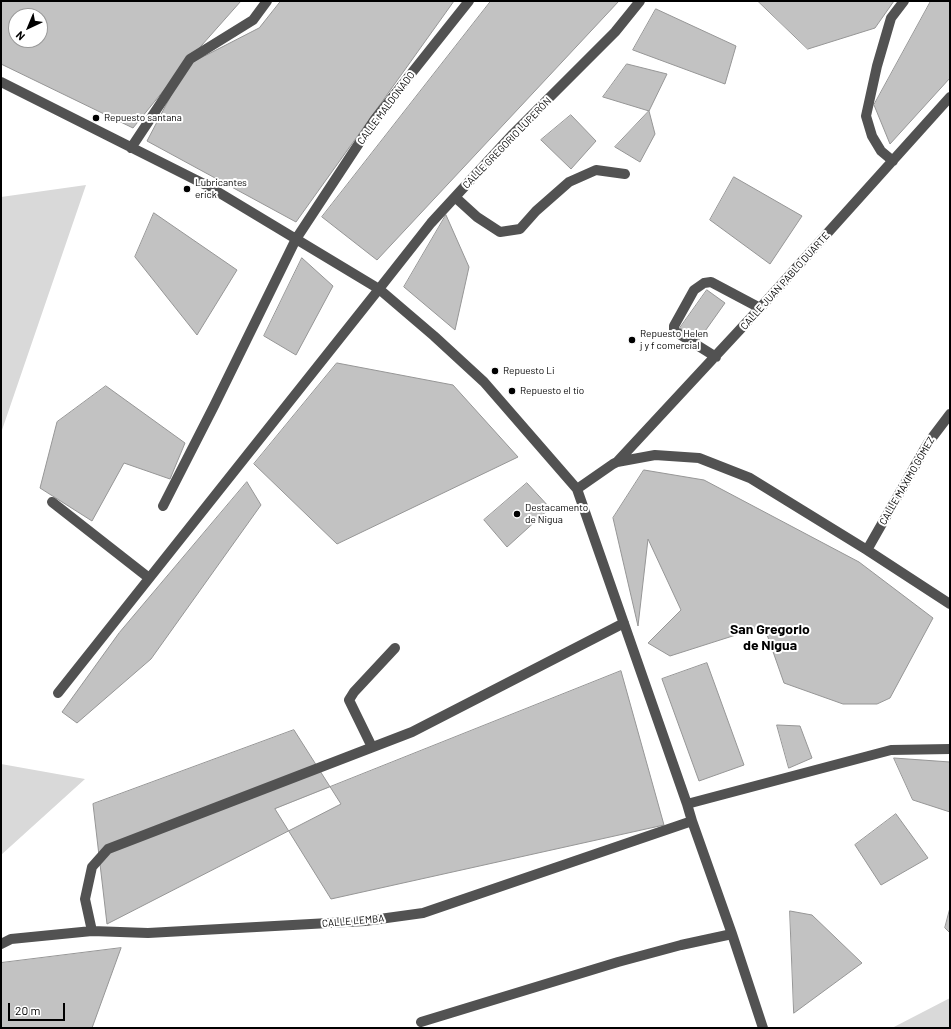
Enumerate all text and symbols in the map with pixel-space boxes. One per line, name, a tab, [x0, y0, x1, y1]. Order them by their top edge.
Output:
north arrow	[8, 8, 48, 48]
text: N	[13, 29, 27, 43]
street label: CALLE MALDONADO	[355, 69, 417, 147]
street label: CALLE GREGORIO LUPERÓN	[460, 95, 554, 191]
place label: Repuesto santana	[104, 112, 182, 124]
marker: Repuesto santana	[91, 113, 101, 123]
place label: Lubricantes erick	[195, 177, 247, 200]
marker: Lubricantes erick	[182, 184, 192, 194]
street label: CALLE JUAN PABLO DUARTE	[738, 230, 832, 332]
place label: Repuesto Helen j y f comercial	[640, 328, 708, 352]
marker: Repuesto Helen j y f comercial	[627, 335, 637, 345]
place label: Repuesto Li	[503, 365, 555, 377]
marker: Repuesto Li	[490, 366, 500, 376]
place label: Repuesto el tío	[520, 385, 584, 397]
marker: Repuesto el tío	[507, 386, 517, 396]
street label: CALLE MÁXIMO GÓMEZ	[877, 435, 937, 527]
place label: Destacamento de Nigua	[525, 502, 588, 526]
marker: Destacamento de Nigua	[512, 509, 522, 519]
district label: San Gregorio de Nigua	[730, 621, 810, 654]
street label: CALLE LEMBA	[321, 912, 385, 930]
scale bar	[10, 995, 67, 1021]
text: 20 m	[15, 1003, 41, 1017]

